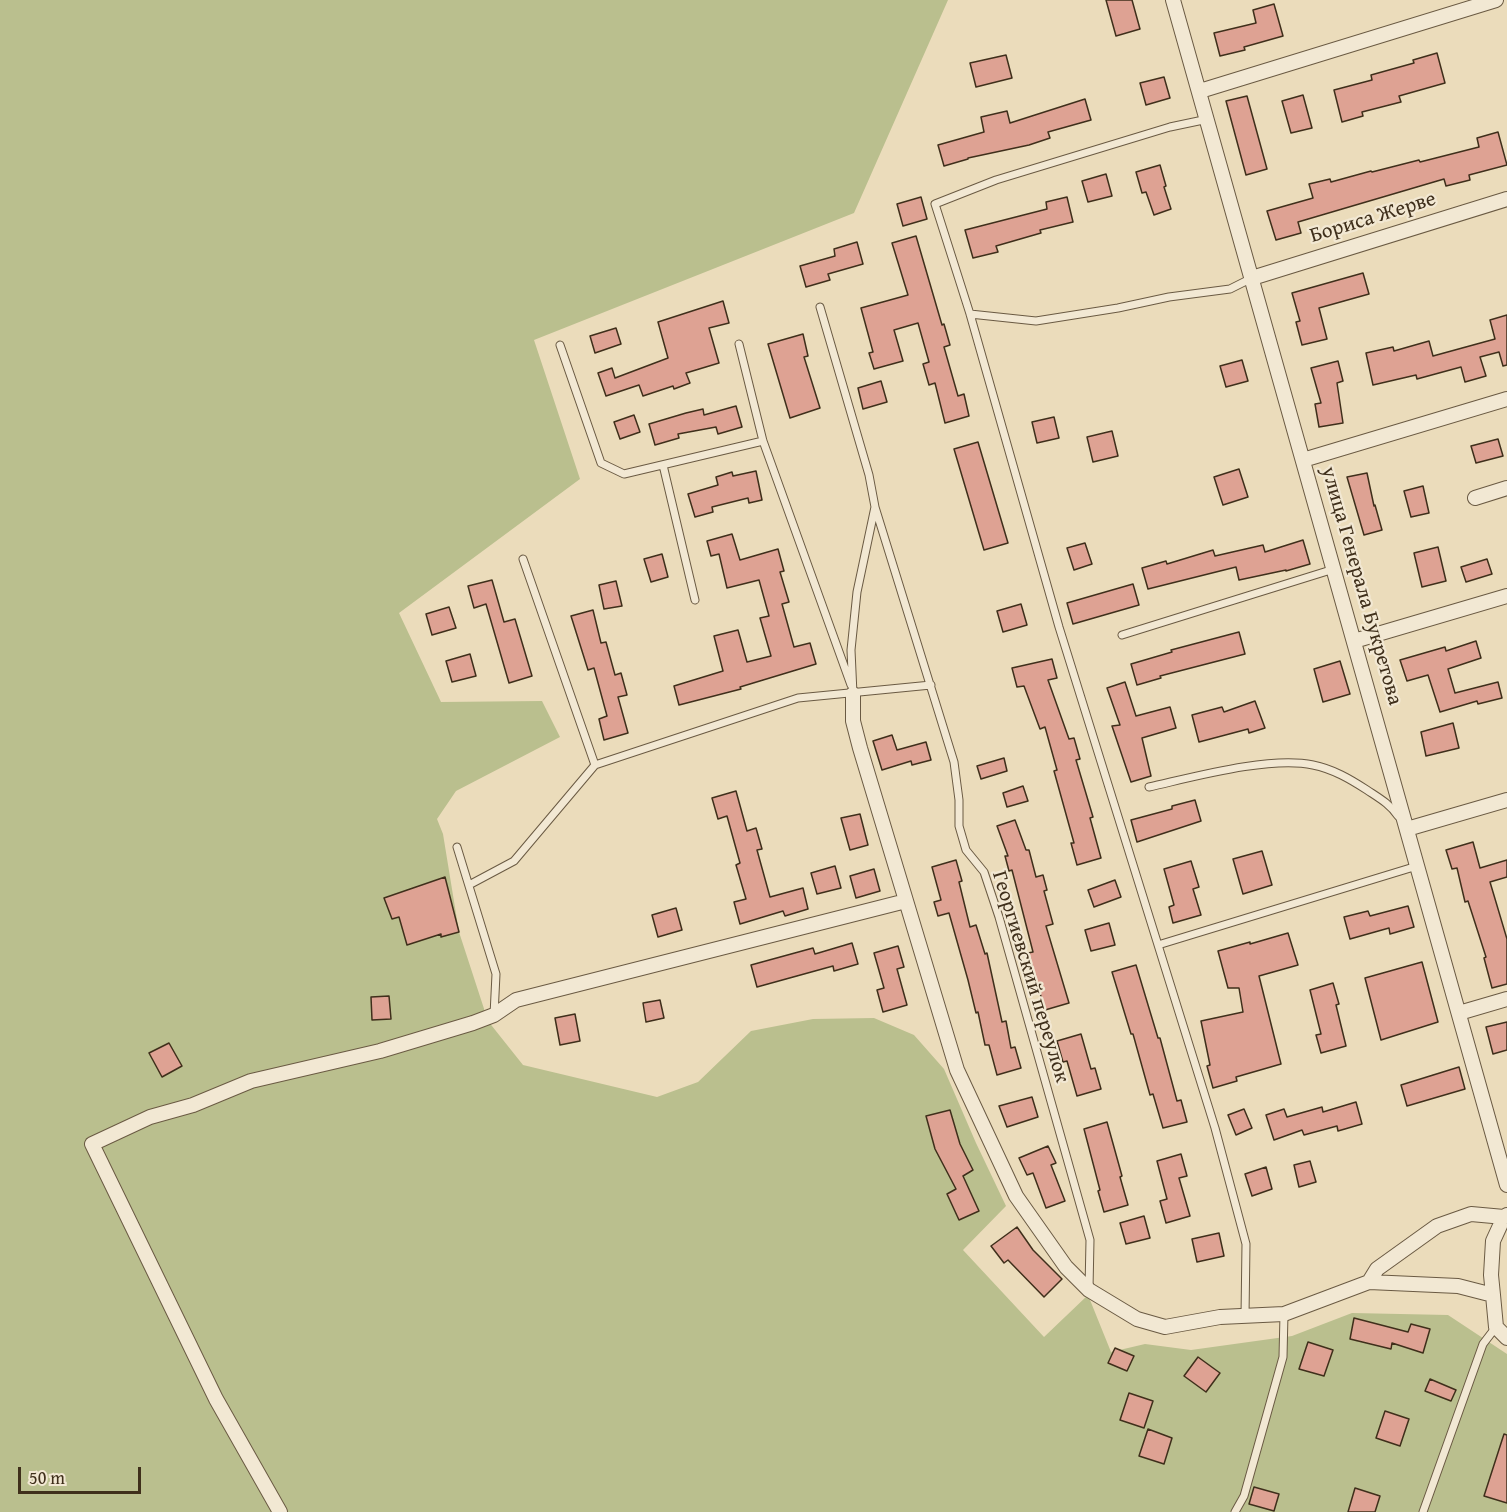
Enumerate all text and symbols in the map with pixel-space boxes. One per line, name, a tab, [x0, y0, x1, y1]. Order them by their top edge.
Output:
street label: Бориса Жерве	[1307, 187, 1439, 249]
street label: улица Генерала Букретова	[1315, 464, 1407, 708]
street label: Георгиевский переулок	[986, 868, 1074, 1086]
scale bar	[21, 1455, 144, 1493]
text: 50 m	[29, 1464, 65, 1491]

